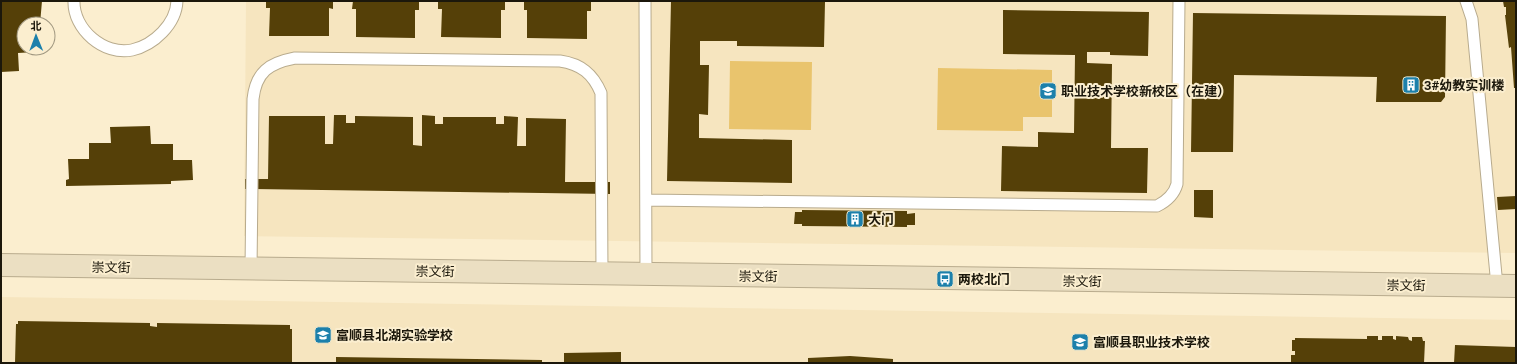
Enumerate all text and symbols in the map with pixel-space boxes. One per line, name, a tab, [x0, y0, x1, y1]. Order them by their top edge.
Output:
north arrow	[16, 16, 56, 56]
text: 北	[30, 20, 41, 33]
building icon: 3#幼教实训楼	[1401, 75, 1421, 95]
place label: 3#幼教实训楼	[1424, 78, 1504, 93]
school or university icon: 职业技术学校新校区（在建）	[1038, 81, 1058, 101]
place label: 职业技术学校新校区（在建）	[1061, 84, 1230, 99]
building icon: 大门	[845, 209, 865, 229]
place label: 大门	[868, 212, 894, 227]
street label: 崇文街	[91, 260, 131, 275]
street label: 崇文街	[415, 264, 455, 279]
street label: 崇文街	[738, 269, 778, 284]
bus stop icon: 两校北门	[935, 269, 955, 289]
place label: 两校北门	[958, 272, 1010, 287]
street label: 崇文街	[1062, 274, 1102, 289]
street label: 崇文街	[1386, 278, 1426, 293]
school or university icon: 富顺县北湖实验学校	[313, 325, 333, 345]
place label: 富顺县北湖实验学校	[336, 328, 453, 343]
school or university icon: 富顺县职业技术学校	[1070, 332, 1090, 352]
place label: 富顺县职业技术学校	[1093, 335, 1210, 350]

